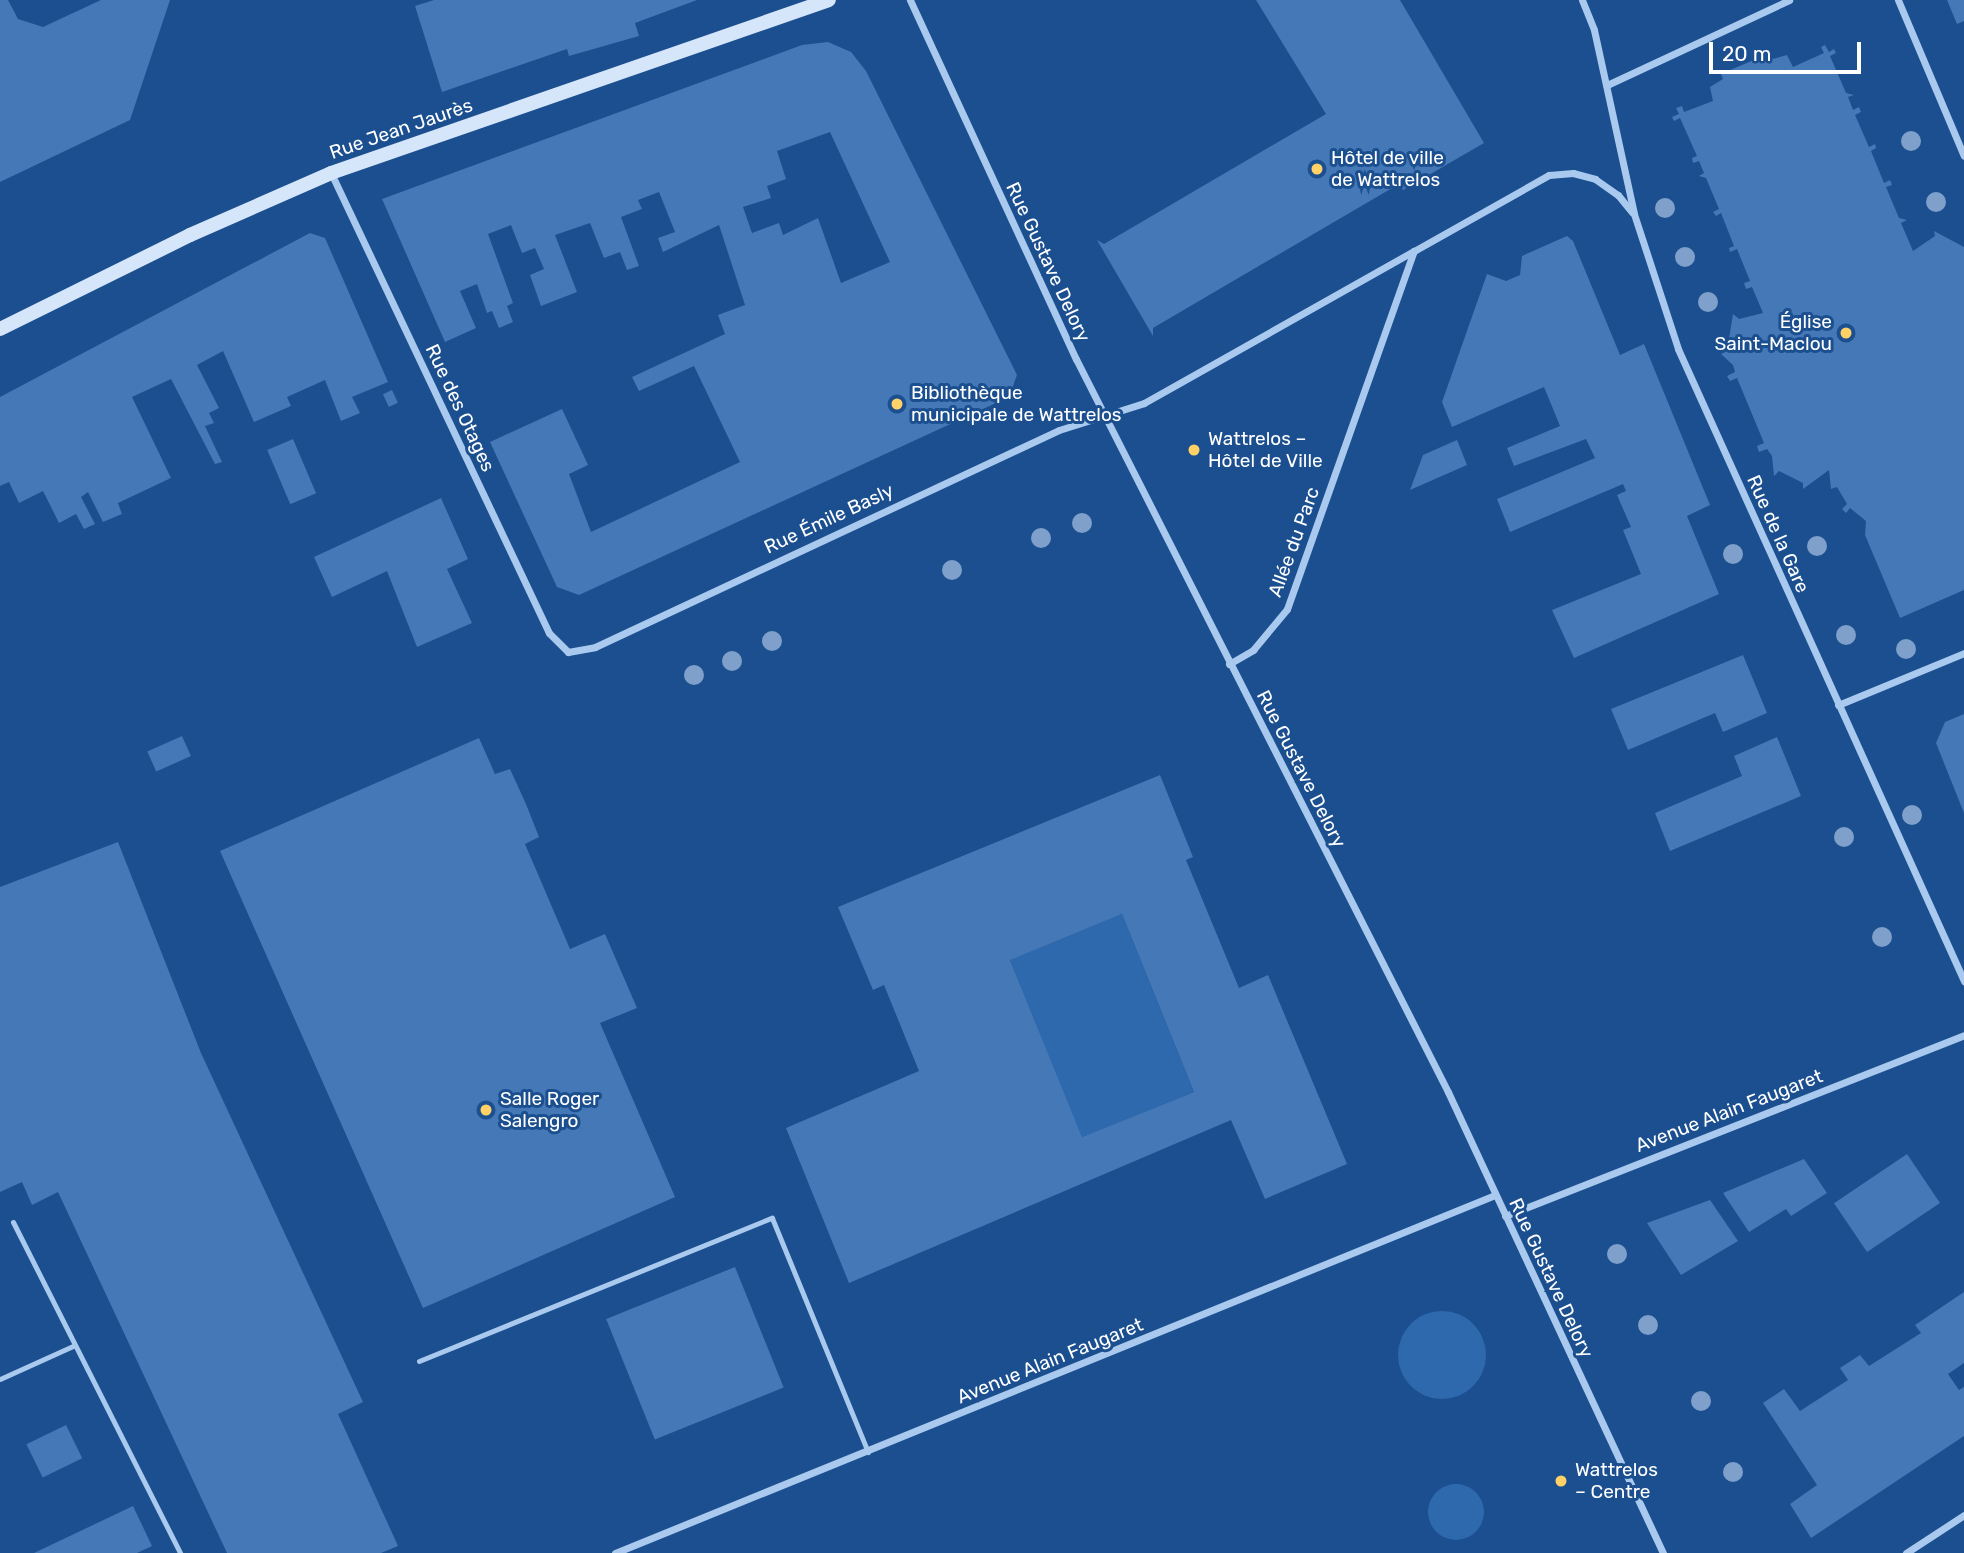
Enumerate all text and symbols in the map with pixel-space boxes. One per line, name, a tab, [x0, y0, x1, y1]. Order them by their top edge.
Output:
scale bar	[1712, 28, 1864, 72]
text: 20 m	[1722, 41, 1771, 66]
street label: Rue Jean Jaurès	[326, 94, 476, 164]
place label: Hôtel de ville de Wattrelos	[1331, 147, 1444, 191]
marker: Hôtel de ville de Wattrelos	[1309, 161, 1325, 177]
street label: Rue Gustave Delory	[1001, 179, 1095, 345]
place label: Église Saint-Maclou	[1714, 311, 1832, 355]
marker: Église Saint-Maclou	[1838, 325, 1854, 341]
street label: Rue des Otages	[421, 341, 499, 475]
place label: Bibliothèque municipale de Wattrelos	[911, 382, 1122, 426]
marker: Bibliothèque municipale de Wattrelos	[889, 396, 905, 412]
place label: Wattrelos – Hôtel de Ville	[1208, 428, 1323, 472]
marker: Wattrelos – Hôtel de Ville	[1186, 442, 1202, 458]
street label: Rue de la Gare	[1742, 472, 1814, 596]
street label: Rue Émile Basly	[761, 479, 897, 559]
street label: Allée du Parc	[1264, 484, 1324, 600]
street label: Rue Gustave Delory	[1251, 687, 1351, 851]
street label: Avenue Alain Faugaret	[1632, 1065, 1826, 1157]
place label: Salle Roger Salengro	[500, 1088, 599, 1132]
marker: Salle Roger Salengro	[478, 1102, 494, 1118]
street label: Rue Gustave Delory	[1504, 1195, 1598, 1361]
street label: Avenue Alain Faugaret	[953, 1313, 1147, 1409]
place label: Wattrelos – Centre	[1575, 1459, 1658, 1503]
marker: Wattrelos – Centre	[1553, 1473, 1569, 1489]

